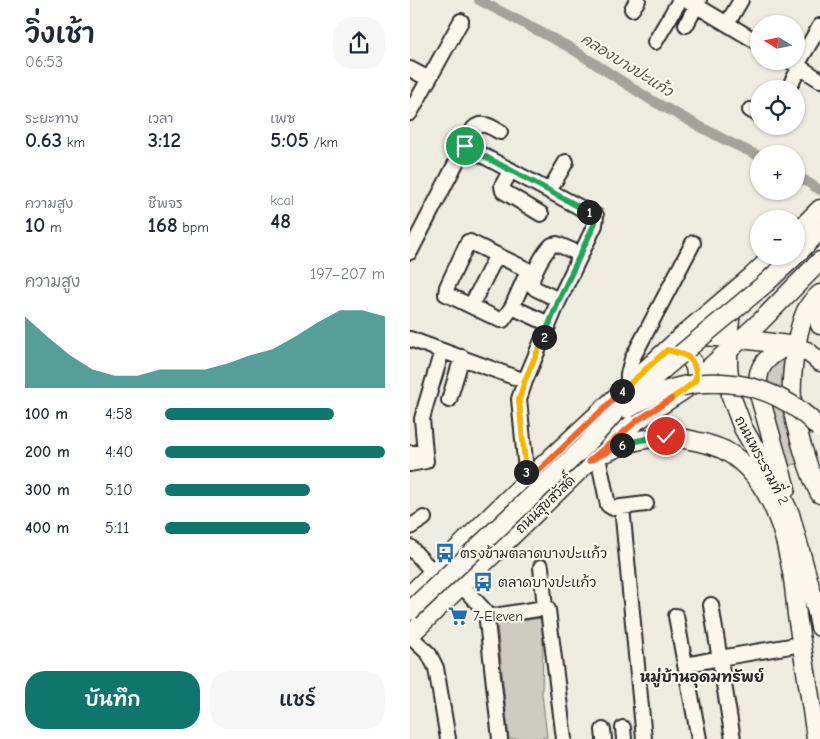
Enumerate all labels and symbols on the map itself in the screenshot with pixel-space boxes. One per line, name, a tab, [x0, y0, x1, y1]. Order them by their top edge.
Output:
north arrow	[750, 15, 805, 70]
water label: คลองบางปะแก้ว	[578, 29, 678, 101]
pin	[444, 125, 486, 167]
pin: 1	[576, 200, 602, 224]
pin: 2	[532, 324, 556, 350]
pin: 4	[610, 378, 634, 404]
street label: ถนนพระรามที่ 2	[731, 411, 797, 508]
pin	[645, 415, 687, 457]
pin: 6	[610, 432, 634, 458]
pin: 3	[514, 460, 538, 484]
street label: ถนนสุขสวัสดิ์	[510, 469, 579, 538]
bus stop icon: ตรงข้ามตลาดบางปะแก้ว	[434, 542, 456, 564]
place label: ตรงข้ามตลาดบางปะแก้ว	[460, 545, 607, 562]
bus stop icon: ตลาดบางปะแก้ว	[472, 571, 494, 593]
place label: ตลาดบางปะแก้ว	[498, 574, 596, 591]
supermarket icon: 7-Eleven	[447, 605, 469, 627]
place label: 7-Eleven	[473, 608, 523, 625]
district label: หมู่บ้านอุดมทรัพย์	[640, 667, 764, 688]

